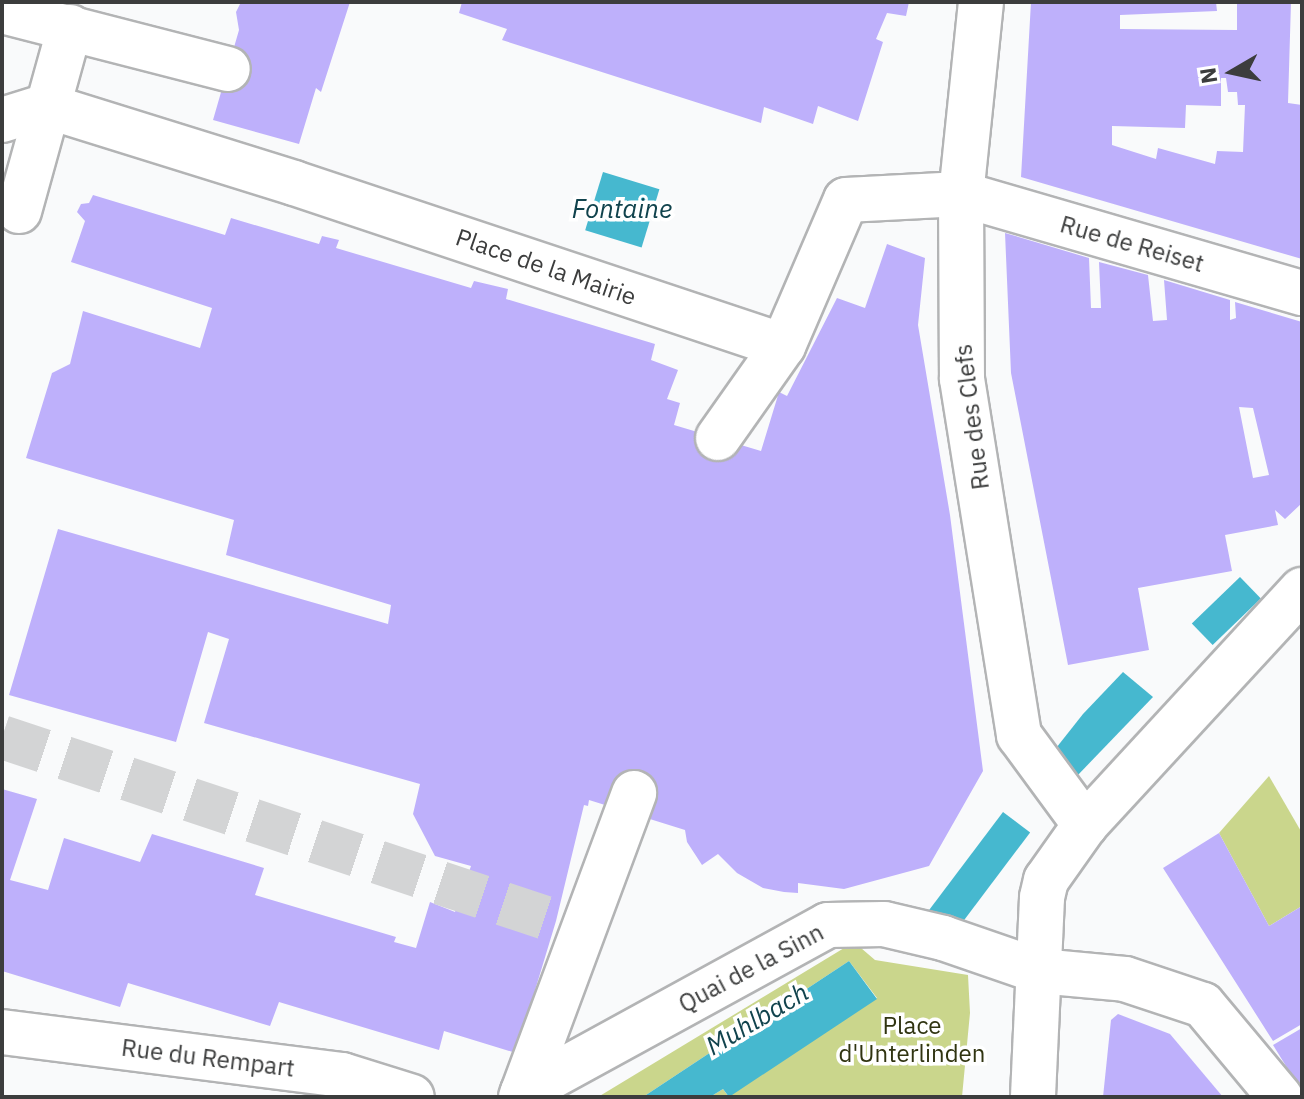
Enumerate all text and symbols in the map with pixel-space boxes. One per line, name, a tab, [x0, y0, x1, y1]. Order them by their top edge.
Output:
north arrow	[1192, 32, 1272, 112]
text: N	[1192, 66, 1223, 86]
water label: Fontaine	[572, 193, 672, 225]
street label: Rue de Reiset	[1057, 210, 1207, 278]
street label: Place de la Mairie	[452, 223, 640, 311]
street label: Rue des Clefs	[949, 343, 995, 491]
street label: Quai de la Sinn	[674, 918, 828, 1018]
water label: Muhlbach	[700, 976, 814, 1062]
park label: Place d'Unterlinden	[839, 1012, 985, 1068]
street label: Rue du Rempart	[120, 1033, 296, 1083]

